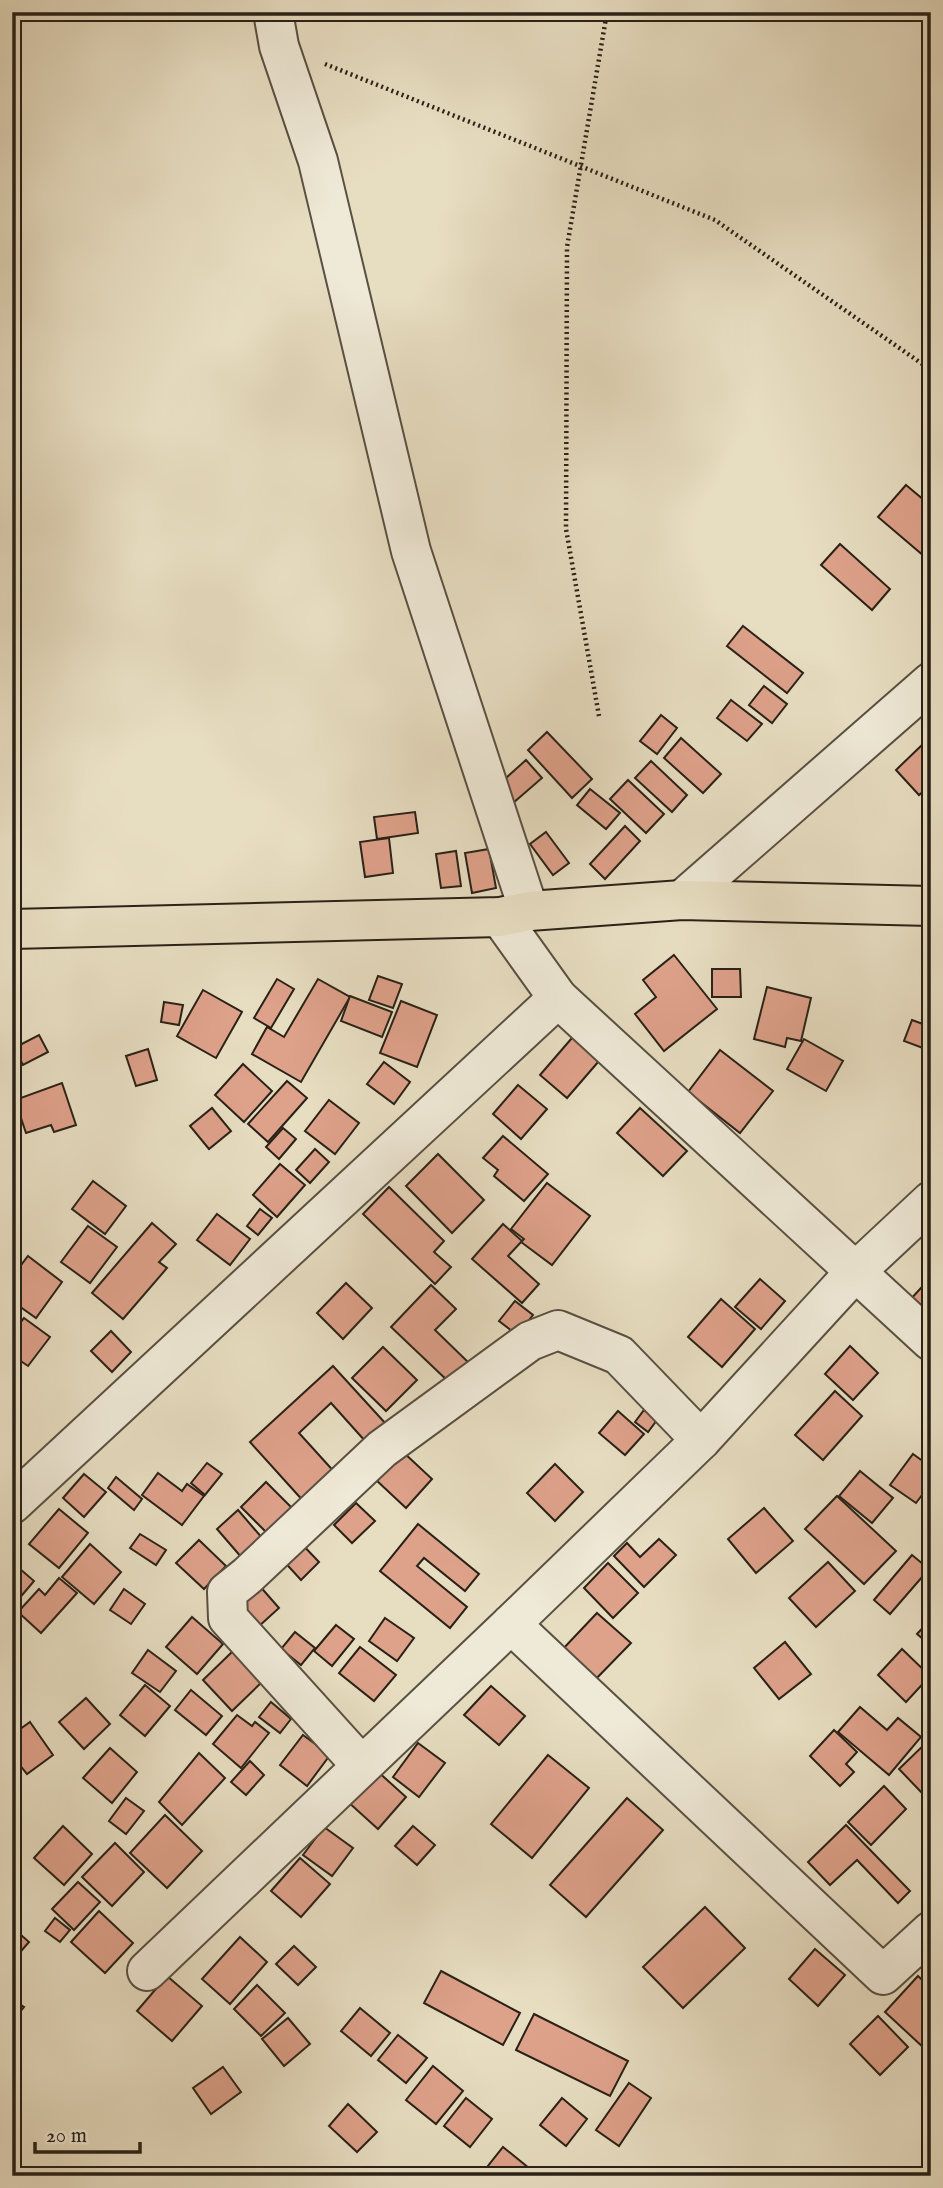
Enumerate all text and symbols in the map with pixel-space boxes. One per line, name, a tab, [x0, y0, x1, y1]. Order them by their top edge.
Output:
scale bar	[35, 2111, 140, 2155]
text: 20 m	[46, 2123, 87, 2150]

